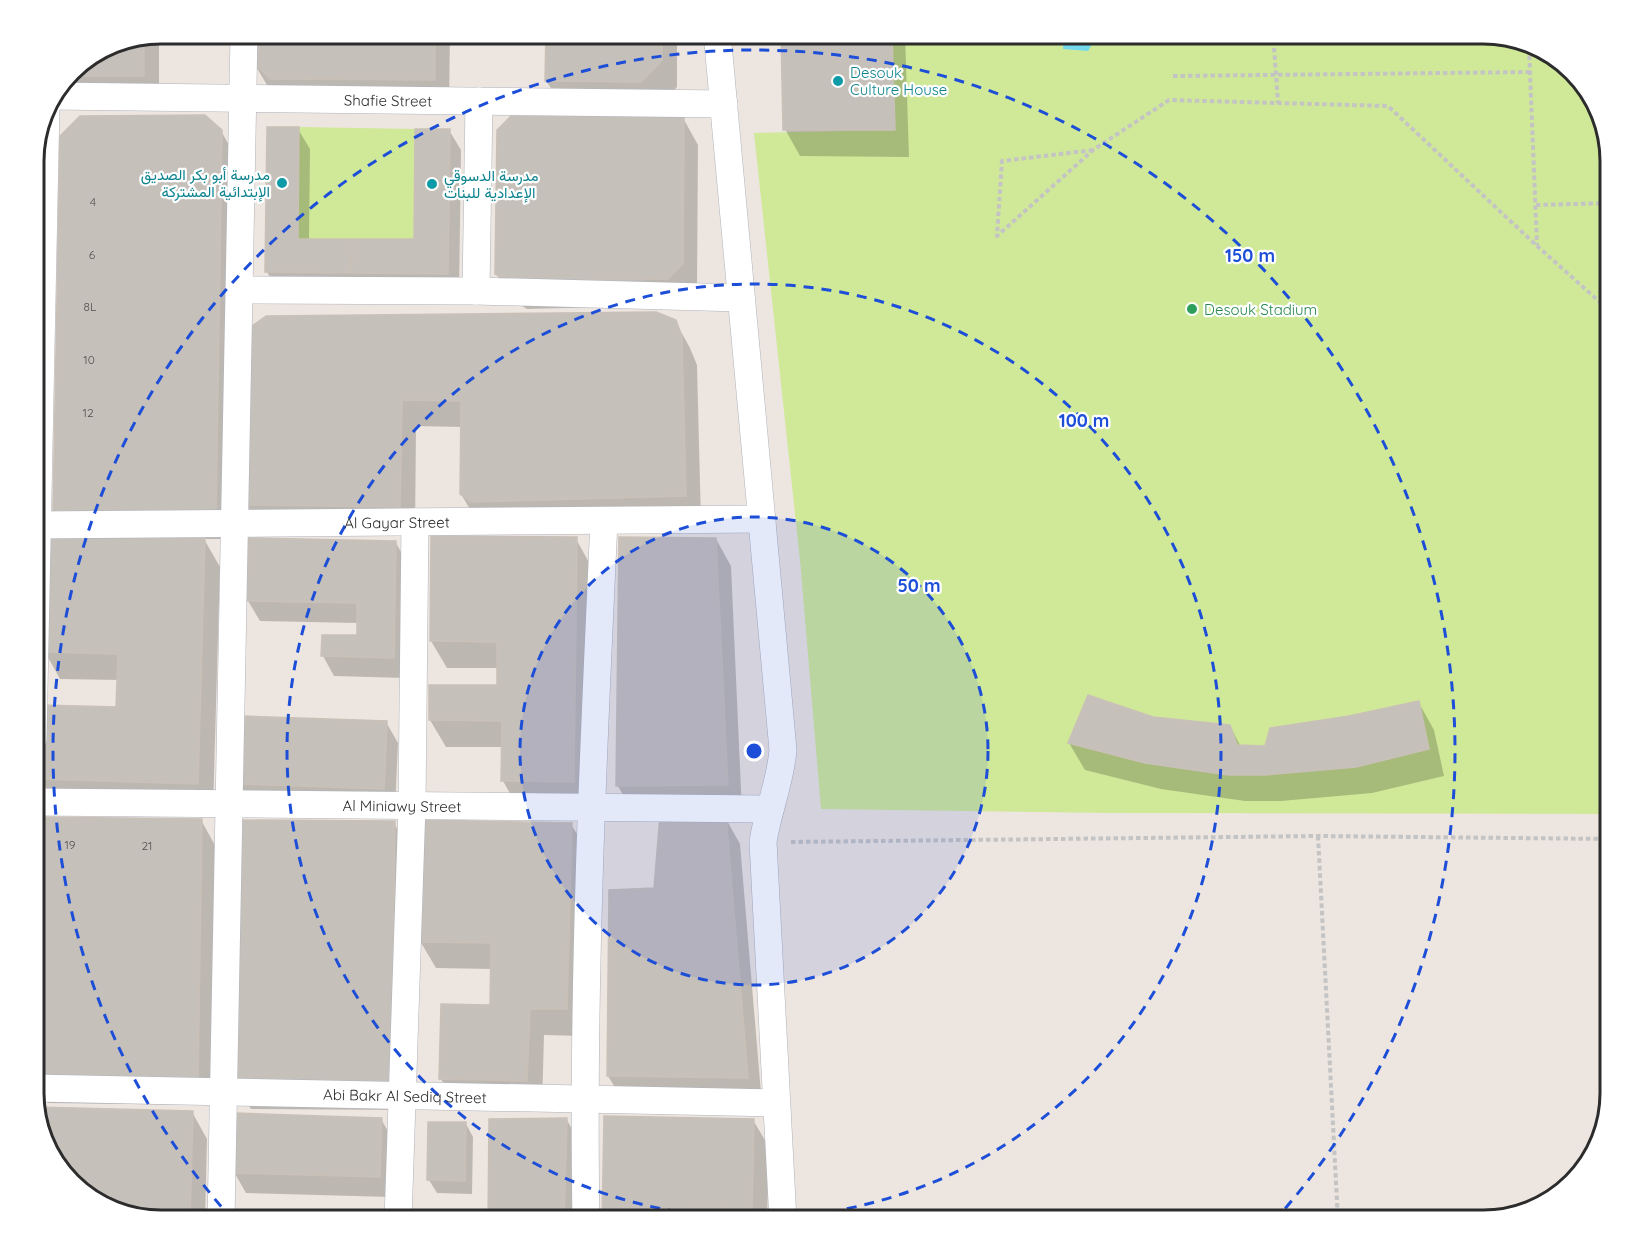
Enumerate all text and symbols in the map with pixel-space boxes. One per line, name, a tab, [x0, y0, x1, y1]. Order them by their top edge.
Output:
place label: Desouk Culture House	[850, 63, 947, 99]
marker: Desouk Culture House	[831, 74, 845, 88]
street label: Shafie Street	[344, 90, 432, 110]
place label: مدرسة أبو بكر الصديق الإبتدائية المشتركة	[141, 165, 270, 202]
place label: مدرسة الدسوقي الإعدادية للبنات	[444, 166, 539, 203]
marker: مدرسة أبو بكر الصديق الإبتدائية المشتركة	[275, 176, 289, 190]
marker: مدرسة الدسوقي الإعدادية للبنات	[425, 177, 439, 191]
house number: 4	[90, 194, 96, 209]
text: 150 m	[1225, 244, 1275, 267]
house number: 6	[89, 247, 96, 262]
house number: 8L	[84, 299, 97, 314]
place label: Desouk Stadium	[1204, 300, 1317, 319]
marker: Desouk Stadium	[1185, 302, 1199, 316]
house number: 10	[83, 352, 95, 367]
house number: 12	[82, 405, 94, 420]
text: 100 m	[1059, 409, 1109, 432]
street label: Al Gayar Street	[344, 512, 450, 532]
text: 50 m	[897, 574, 941, 597]
centre of rings	[744, 741, 764, 761]
street label: Al Miniawy Street	[343, 795, 461, 816]
house number: 19	[64, 837, 76, 852]
house number: 21	[141, 838, 153, 853]
street label: Abi Bakr Al Sediq Street	[323, 1084, 487, 1107]

